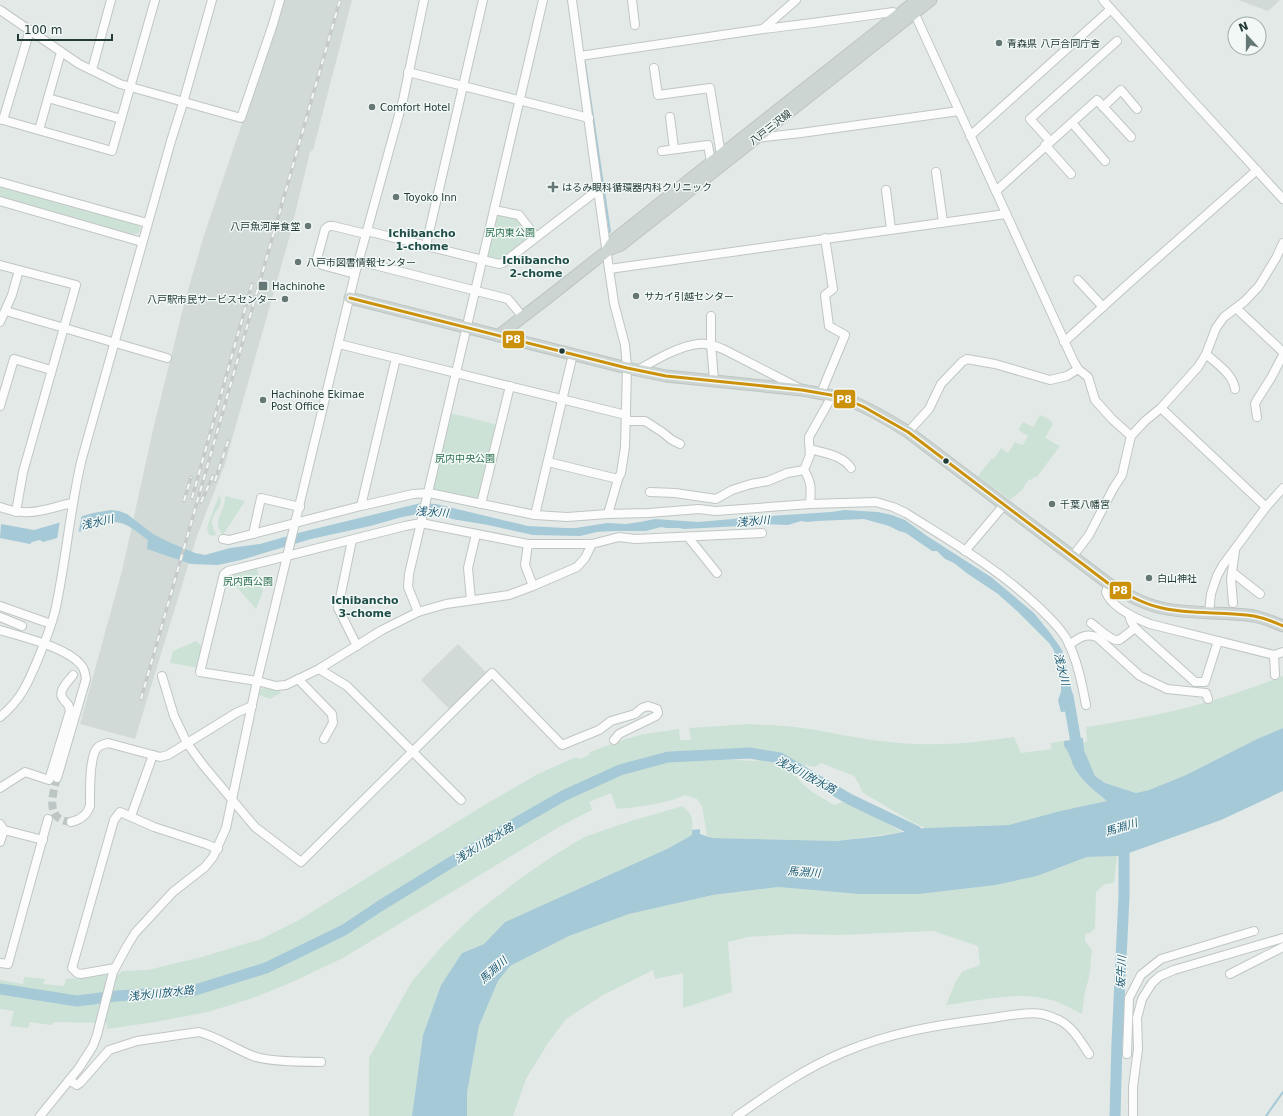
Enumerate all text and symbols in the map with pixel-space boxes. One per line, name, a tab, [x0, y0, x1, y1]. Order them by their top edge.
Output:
scale bar	[18, 16, 112, 42]
north arrow	[1227, 16, 1267, 56]
text: N	[1237, 19, 1250, 35]
text: 100 m	[24, 23, 62, 37]
marker: 青森県 八戸合同庁舎	[994, 38, 1004, 48]
place label: 青森県 八戸合同庁舎	[1007, 38, 1100, 49]
marker: Comfort Hotel	[367, 102, 377, 112]
place label: Comfort Hotel	[380, 102, 450, 113]
street label: 八戸三沢線	[747, 108, 793, 147]
marker: はるみ眼科循環器内科クリニック	[547, 181, 559, 193]
place label: はるみ眼科循環器内科クリニック	[562, 182, 712, 193]
marker: Toyoko Inn	[391, 192, 401, 202]
place label: Toyoko Inn	[403, 192, 457, 203]
place label: 八戸魚河岸食堂	[230, 221, 300, 232]
marker: 八戸魚河岸食堂	[303, 221, 313, 231]
district label: Ichibancho 1-chome	[388, 227, 456, 253]
park label: 尻内東公園	[485, 227, 535, 238]
district label: Ichibancho 2-chome	[502, 254, 570, 280]
marker: 八戸市図書情報センター	[293, 257, 303, 267]
place label: 八戸市図書情報センター	[306, 257, 416, 268]
marker: Hachinohe	[257, 280, 269, 292]
place label: Hachinohe	[272, 281, 325, 292]
marker: サカイ引越センター	[631, 291, 641, 301]
place label: サカイ引越センター	[644, 291, 734, 302]
place label: 八戸駅市民サービスセンター	[147, 294, 277, 305]
marker: 八戸駅市民サービスセンター	[280, 294, 290, 304]
line badge: P8	[502, 330, 525, 349]
text: P8	[505, 333, 521, 346]
unlabelled marker	[557, 346, 567, 356]
place label: Hachinohe Ekimae Post Office	[271, 389, 364, 412]
line badge: P8	[833, 389, 856, 409]
text: P8	[836, 393, 852, 406]
marker: Hachinohe Ekimae Post Office	[258, 395, 268, 405]
park label: 尻内中央公園	[435, 453, 495, 464]
unlabelled marker	[941, 456, 951, 466]
marker: 千葉八幡宮	[1047, 499, 1057, 509]
place label: 千葉八幡宮	[1060, 499, 1110, 510]
water label: 浅水川	[415, 505, 450, 520]
water label: 浅水川	[80, 512, 116, 532]
water label: 浅水川	[736, 514, 771, 529]
marker: 白山神社	[1144, 573, 1154, 583]
place label: 白山神社	[1157, 573, 1197, 584]
park label: 尻内西公園	[223, 576, 273, 587]
line badge: P8	[1109, 581, 1132, 600]
text: P8	[1112, 584, 1128, 597]
district label: Ichibancho 3-chome	[331, 594, 399, 620]
water label: 浅水川	[1051, 652, 1072, 688]
water label: 浅水川放水路	[774, 754, 839, 797]
water label: 馬淵川	[1103, 816, 1140, 839]
water label: 浅水川放水路	[453, 820, 517, 866]
water label: 馬淵川	[787, 865, 822, 880]
water label: 馬淵川	[477, 954, 511, 986]
water label: 坂牛川	[1114, 954, 1129, 989]
water label: 浅水川放水路	[128, 983, 196, 1003]

